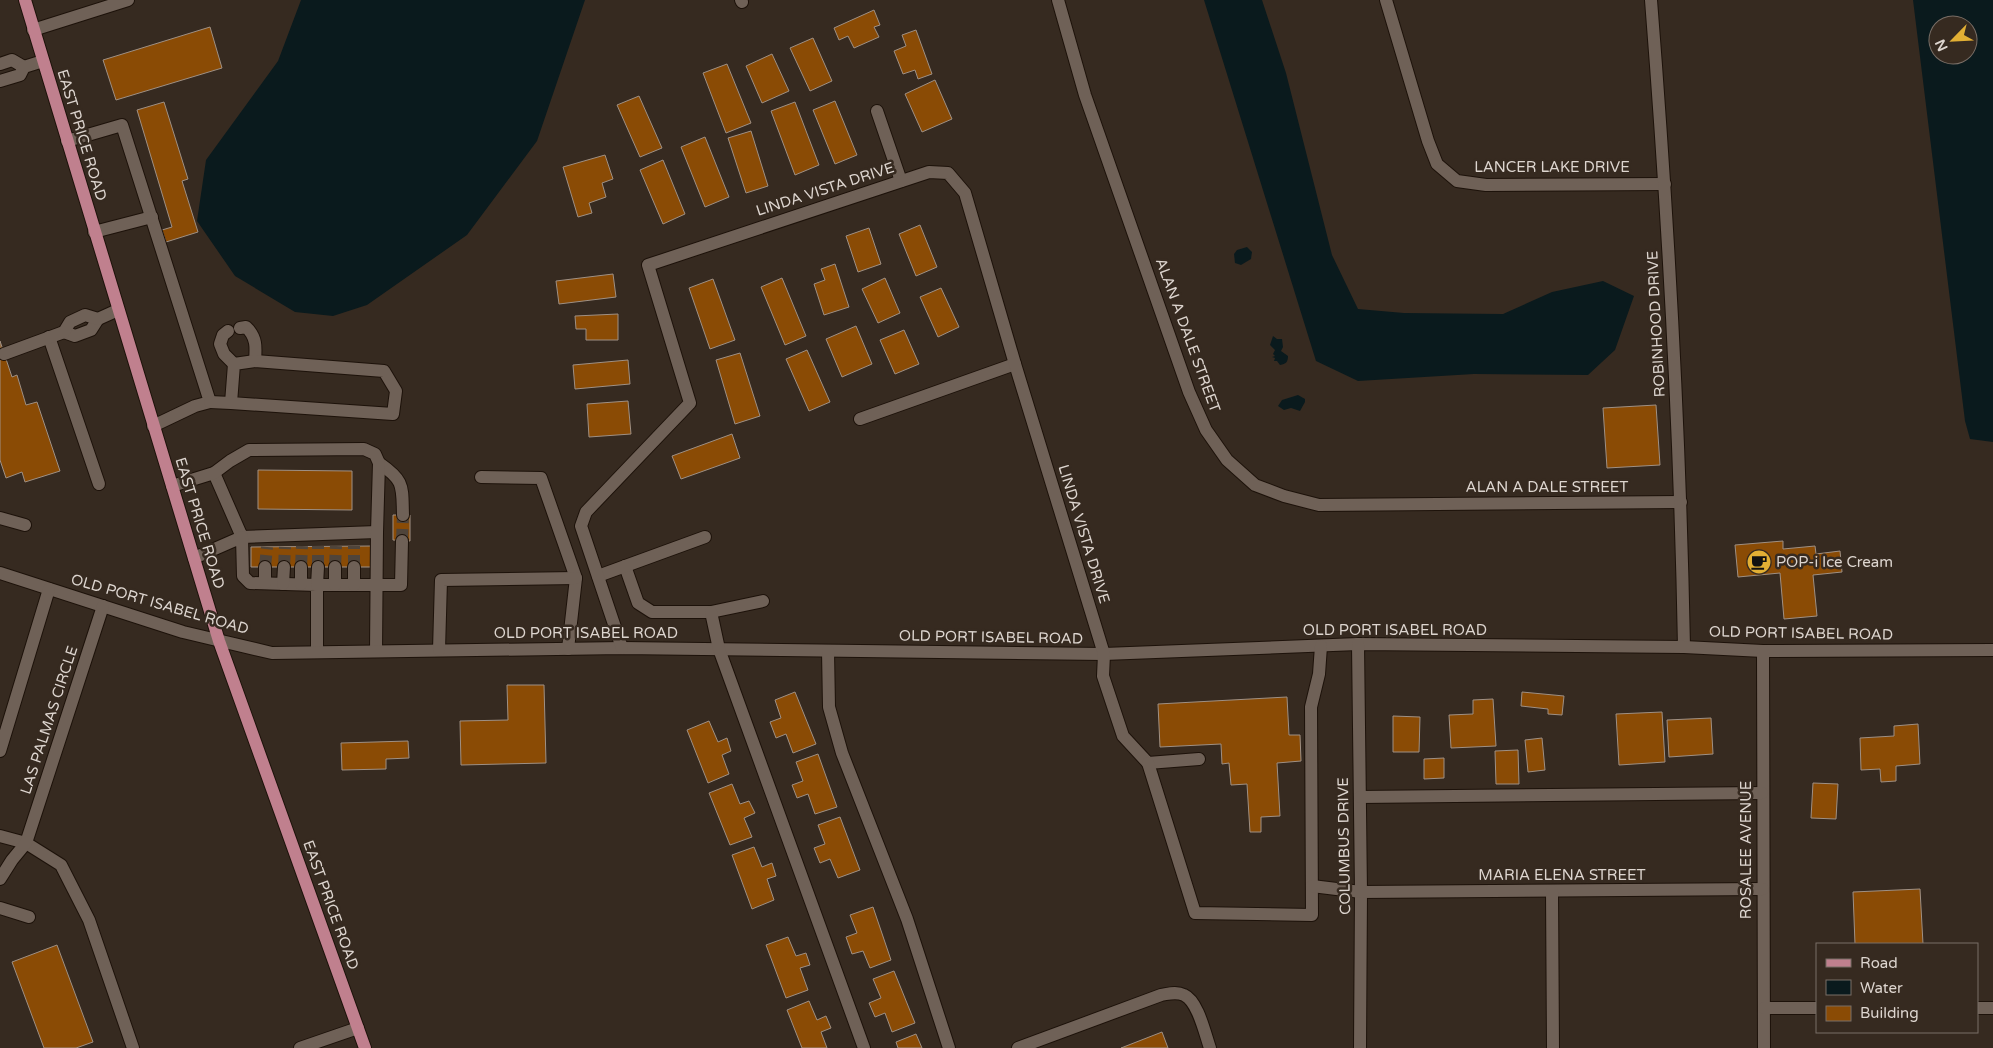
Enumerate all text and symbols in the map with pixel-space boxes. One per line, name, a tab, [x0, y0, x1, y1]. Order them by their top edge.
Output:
north arrow	[1928, 15, 1978, 65]
text: N	[1932, 36, 1952, 54]
street label: EAST PRICE ROAD	[53, 67, 111, 203]
street label: LINDA VISTA DRIVE	[754, 158, 896, 220]
street label: LANCER LAKE DRIVE	[1474, 158, 1630, 176]
street label: ROBINHOOD DRIVE	[1643, 250, 1669, 398]
street label: ALAN A DALE STREET	[1152, 255, 1224, 415]
street label: EAST PRICE ROAD	[171, 455, 229, 591]
street label: LINDA VISTA DRIVE	[1054, 463, 1114, 605]
street label: ALAN A DALE STREET	[1466, 478, 1628, 496]
cafe icon: POP-i Ice Cream	[1746, 549, 1772, 575]
place label: POP-i Ice Cream	[1776, 553, 1893, 571]
street label: OLD PORT ISABEL ROAD	[69, 570, 251, 638]
street label: OLD PORT ISABEL ROAD	[1303, 621, 1487, 639]
street label: OLD PORT ISABEL ROAD	[1709, 622, 1893, 644]
street label: OLD PORT ISABEL ROAD	[494, 624, 678, 642]
street label: OLD PORT ISABEL ROAD	[899, 626, 1083, 648]
street label: LAS PALMAS CIRCLE	[17, 644, 81, 796]
street label: COLUMBUS DRIVE	[1334, 777, 1354, 915]
street label: ROSALEE AVENUE	[1737, 781, 1755, 919]
street label: EAST PRICE ROAD	[299, 838, 363, 972]
street label: MARIA ELENA STREET	[1478, 866, 1646, 884]
legend	[1816, 943, 1978, 1033]
text: Road	[1860, 954, 1898, 972]
text: Water	[1860, 979, 1903, 997]
text: Building	[1860, 1004, 1919, 1022]

